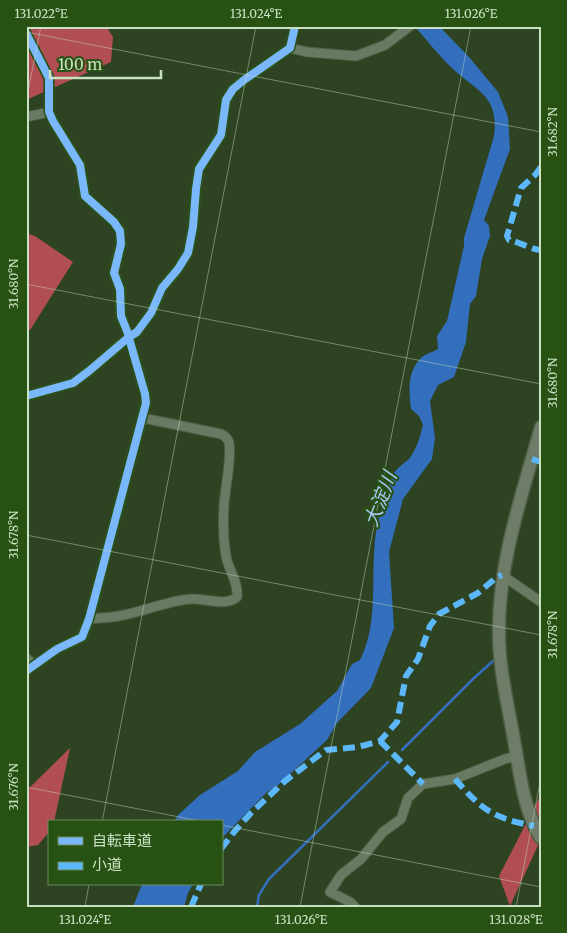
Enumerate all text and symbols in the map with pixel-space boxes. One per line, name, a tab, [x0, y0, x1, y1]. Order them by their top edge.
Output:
text: 131.022°E	[14, 6, 68, 21]
text: 131.024°E	[230, 6, 282, 21]
text: 131.026°E	[445, 6, 498, 21]
scale bar	[50, 48, 161, 80]
text: 100 m	[58, 55, 102, 74]
text: 31.682°N	[545, 106, 560, 157]
text: 31.680°N	[6, 258, 21, 309]
text: 31.680°N	[545, 357, 560, 408]
water label: 大淀川	[359, 466, 402, 530]
text: 31.678°N	[6, 510, 21, 559]
text: 31.678°N	[545, 610, 560, 659]
text: 31.676°N	[6, 762, 21, 811]
legend	[48, 820, 222, 886]
text: 自転車道	[92, 831, 152, 850]
text: 小道	[92, 855, 122, 874]
text: 131.024°E	[59, 912, 111, 927]
text: 131.026°E	[275, 912, 328, 927]
text: 131.028°E	[489, 912, 543, 927]

